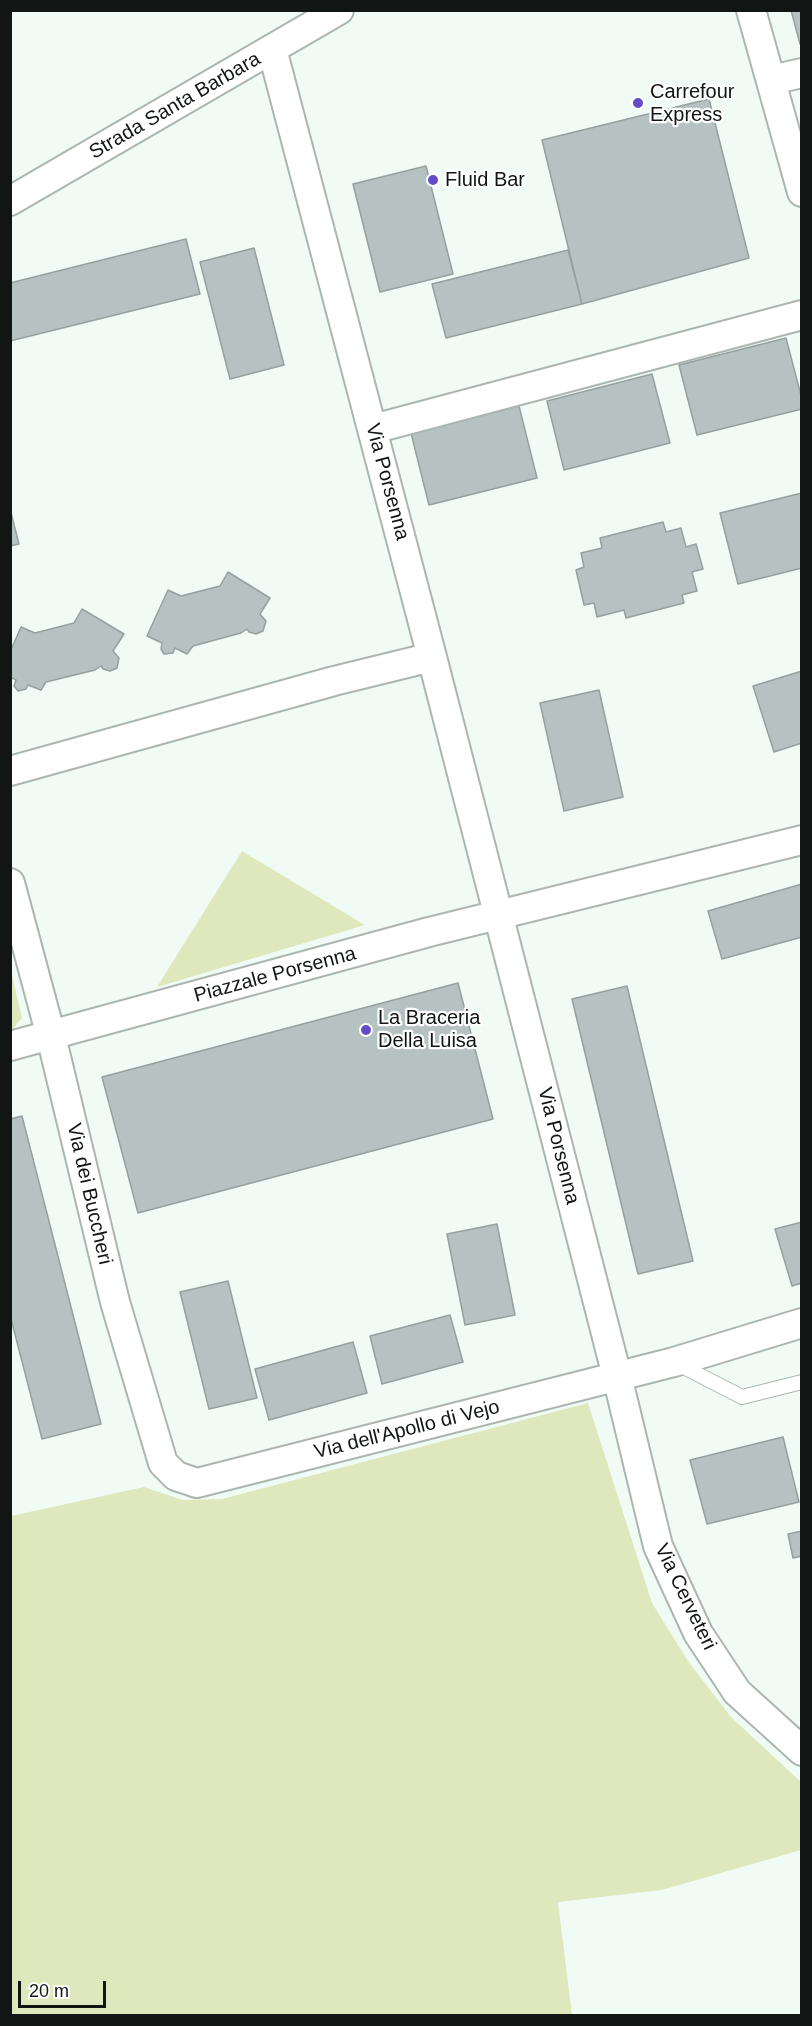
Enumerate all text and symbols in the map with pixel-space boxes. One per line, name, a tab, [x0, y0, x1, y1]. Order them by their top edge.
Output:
street label: Strada Santa Barbara	[85, 47, 265, 165]
place label: Carrefour Express	[650, 80, 734, 127]
marker: Carrefour Express	[631, 96, 645, 110]
place label: Fluid Bar	[445, 168, 525, 192]
marker: Fluid Bar	[426, 173, 440, 187]
street label: Via Porsenna	[360, 421, 414, 543]
street label: Piazzale Porsenna	[191, 942, 359, 1008]
place label: La Braceria Della Luisa	[378, 1006, 480, 1053]
marker: La Braceria Della Luisa	[359, 1023, 373, 1037]
street label: Via Porsenna	[532, 1085, 584, 1207]
street label: Via dei Buccheri	[61, 1121, 117, 1267]
street label: Via dell'Apollo di Vejo	[312, 1395, 502, 1465]
street label: Via Cerveteri	[649, 1540, 721, 1654]
scale bar	[21, 1969, 110, 2007]
text: 20 m	[29, 1981, 69, 2001]

